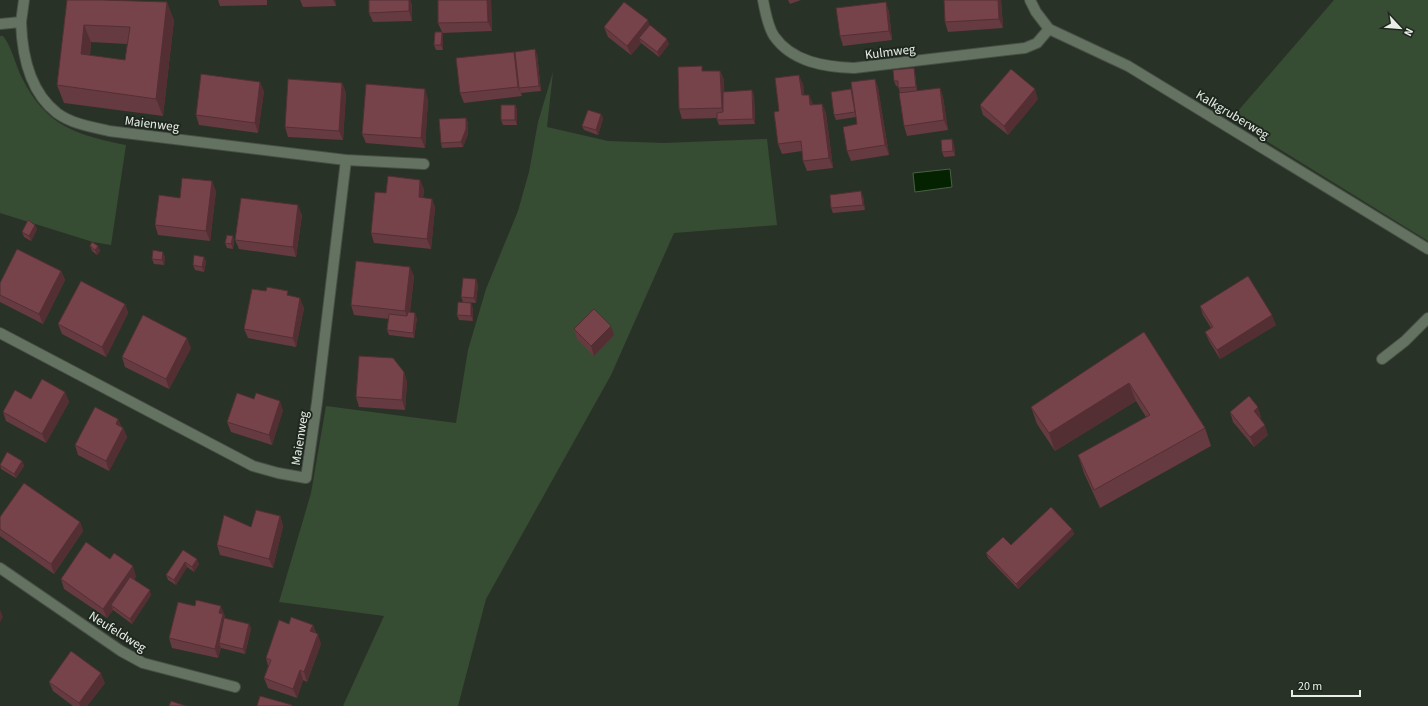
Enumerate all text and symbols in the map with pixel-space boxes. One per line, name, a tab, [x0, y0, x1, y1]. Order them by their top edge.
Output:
north arrow	[1380, 8, 1420, 48]
text: N	[1400, 26, 1417, 39]
street label: Kulmweg	[864, 40, 917, 64]
street label: Kalkgruberweg	[1193, 86, 1273, 144]
street label: Maienweg	[124, 112, 181, 136]
street label: Maienweg	[287, 409, 313, 467]
street label: Neufeldweg	[85, 607, 150, 657]
scale bar	[1292, 672, 1360, 698]
text: 20 m	[1298, 678, 1322, 695]

